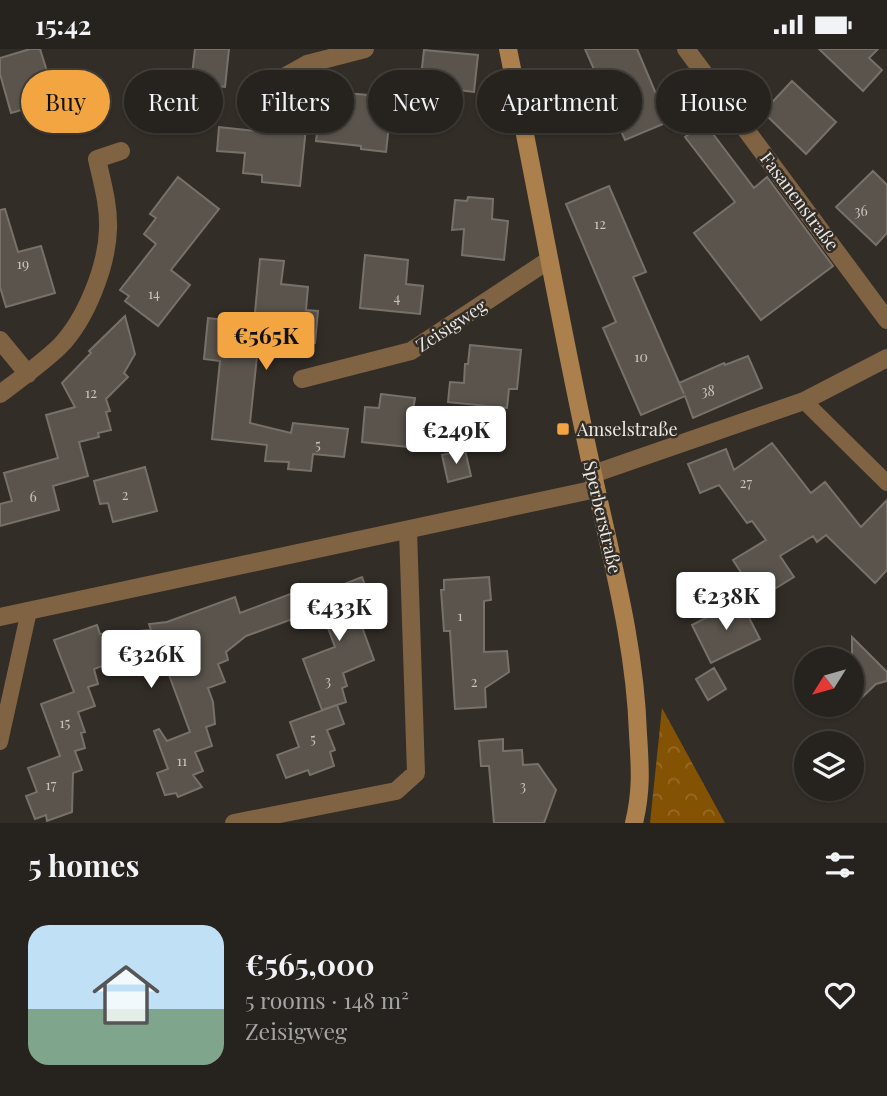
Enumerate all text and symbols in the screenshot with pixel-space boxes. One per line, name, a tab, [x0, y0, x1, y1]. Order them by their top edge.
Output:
text: 15:42	[35, 7, 91, 42]
chip: Buy	[21, 70, 110, 133]
chip: Rent	[124, 70, 223, 133]
chip: Filters	[237, 70, 354, 133]
chip: New	[368, 70, 463, 133]
chip: Apartment	[477, 70, 642, 133]
chip: House	[656, 70, 771, 133]
street label: Fasanenstraße	[755, 147, 845, 255]
house number: 36	[854, 201, 868, 220]
house number: 12	[594, 214, 606, 233]
house number: 19	[17, 254, 29, 273]
house number: 14	[148, 284, 160, 303]
house number: 4	[394, 288, 401, 307]
street label: Zeisigweg	[411, 293, 491, 357]
pin: €565K	[217, 313, 315, 372]
text: €565K	[233, 319, 299, 350]
house number: 10	[634, 347, 648, 366]
house number: 38	[701, 381, 715, 400]
house number: 12	[85, 383, 97, 402]
pin: €249K	[407, 407, 505, 466]
text: €249K	[422, 413, 490, 444]
place label: Amselstraße	[576, 417, 678, 441]
marker: Amselstraße	[555, 421, 571, 437]
house number: 5	[315, 435, 321, 454]
street label: Sperberstraße	[578, 458, 628, 576]
house number: 27	[740, 473, 753, 492]
house number: 2	[122, 485, 129, 504]
house number: 6	[29, 487, 37, 506]
pin: €238K	[677, 573, 775, 632]
text: €238K	[692, 579, 760, 610]
pin: €433K	[290, 583, 388, 643]
text: €433K	[306, 590, 372, 621]
house number: 1	[457, 606, 463, 625]
pin: €326K	[102, 631, 200, 690]
text: €326K	[118, 637, 184, 668]
north arrow	[794, 647, 864, 717]
map controls	[794, 647, 864, 801]
house number: 3	[325, 671, 331, 690]
house number: 2	[471, 672, 478, 691]
house number: 15	[60, 713, 71, 732]
house number: 5	[310, 729, 316, 748]
button: layers	[794, 731, 864, 801]
house number: 11	[177, 751, 187, 770]
house number: 17	[46, 775, 57, 794]
house number: 3	[520, 776, 526, 795]
text: 5 homes	[28, 845, 139, 885]
icon: filters	[821, 846, 859, 884]
text: €565,000	[245, 944, 375, 984]
icon: home	[84, 953, 168, 1037]
icon: heart	[821, 976, 859, 1014]
text: 5 rooms · 148 m²	[245, 984, 409, 1015]
text: Zeisigweg	[245, 1015, 347, 1046]

